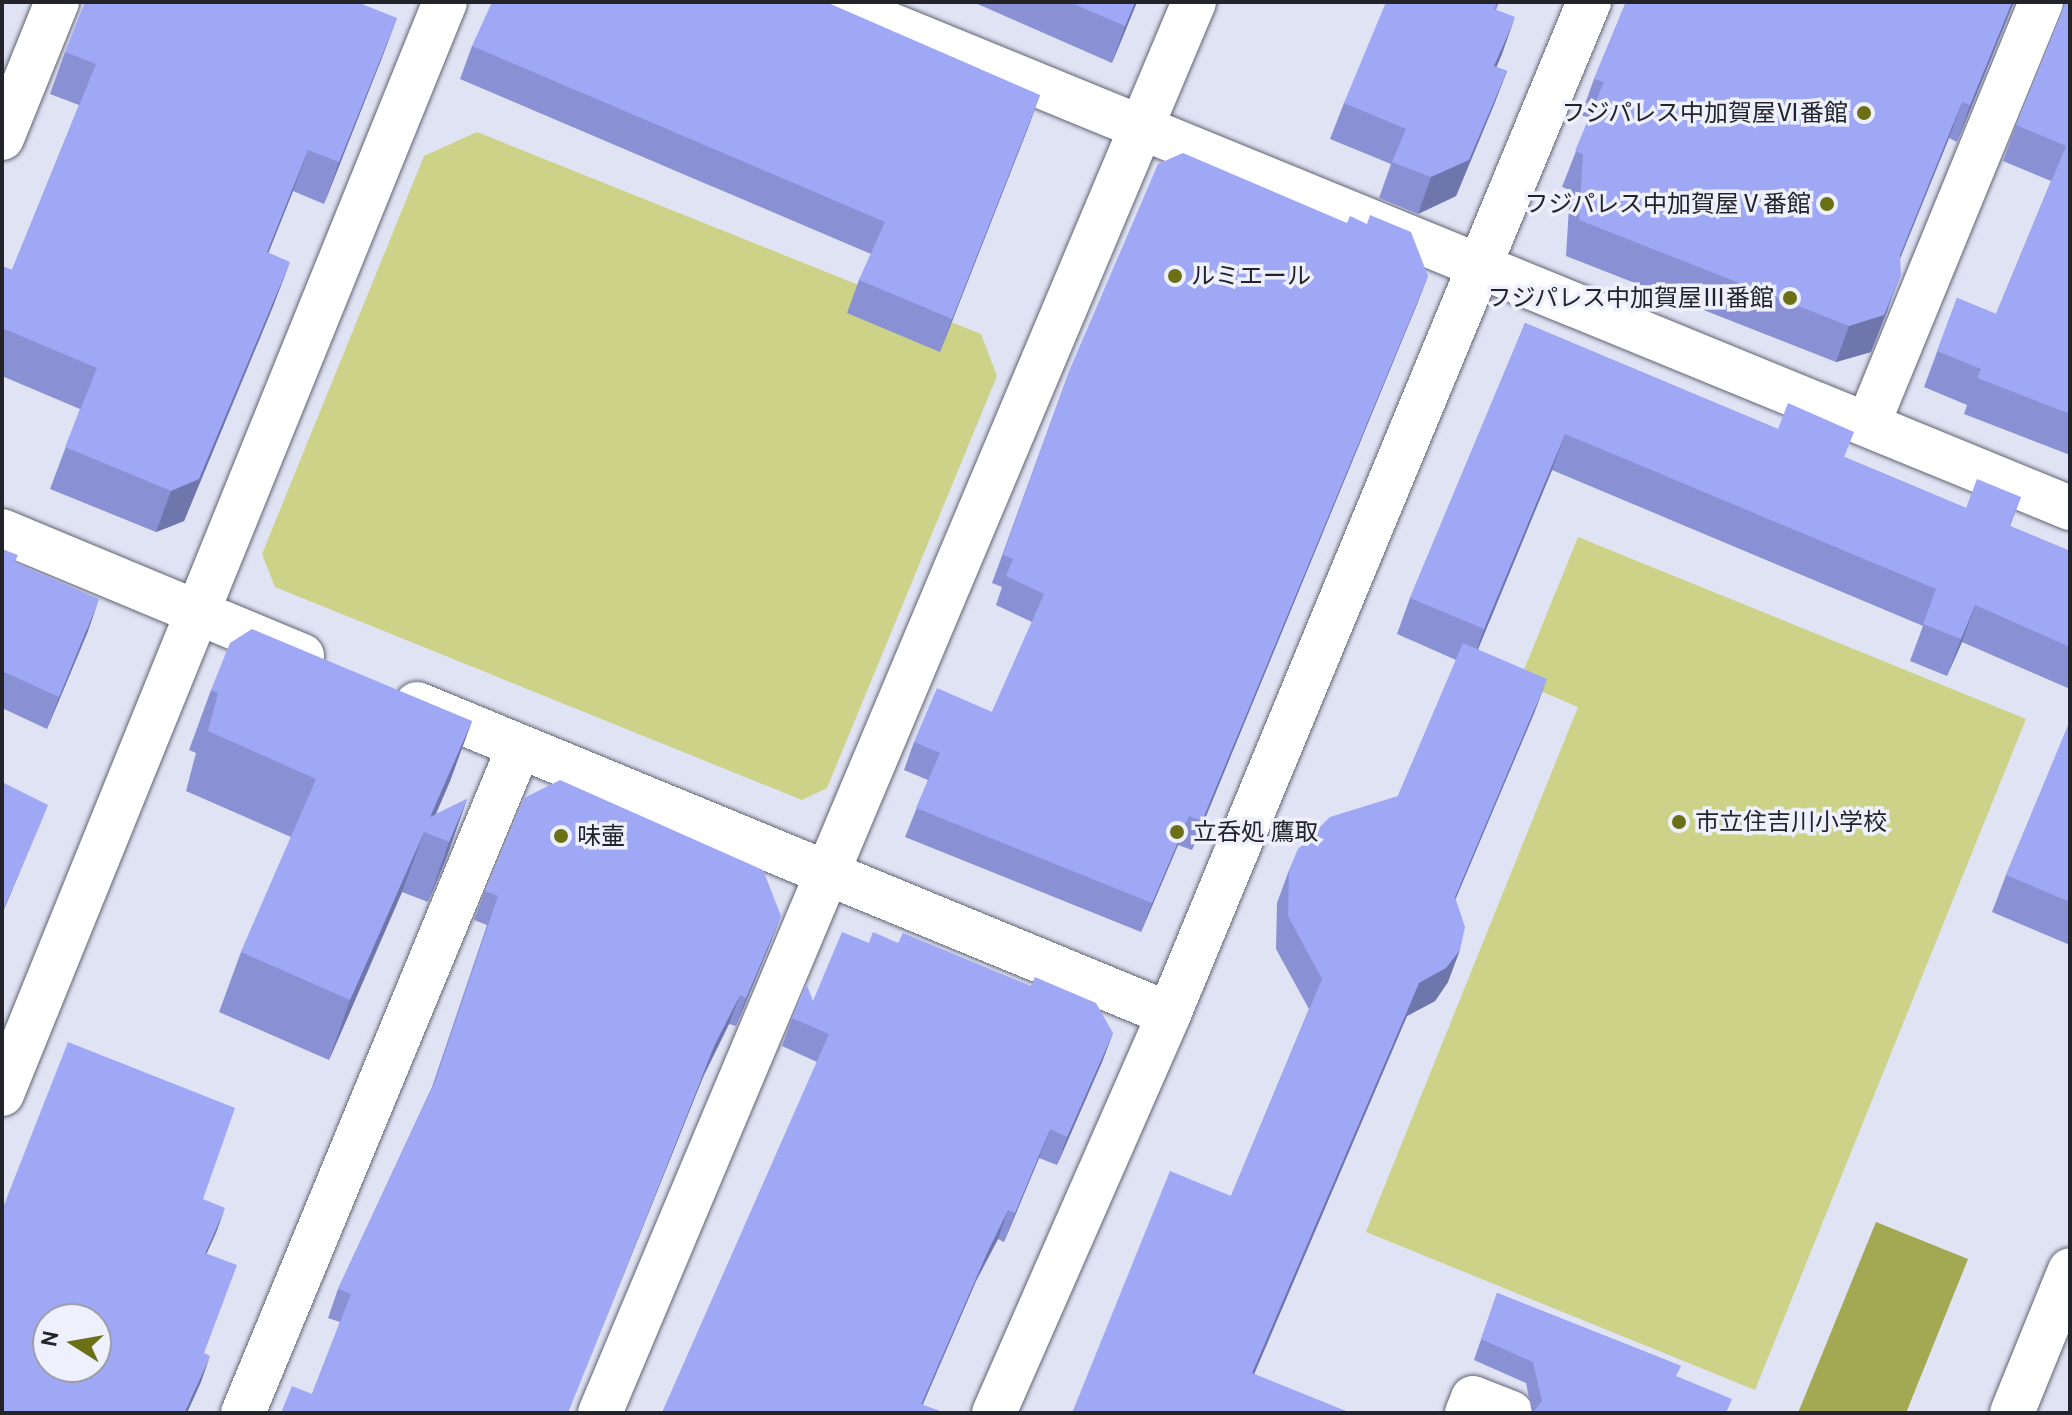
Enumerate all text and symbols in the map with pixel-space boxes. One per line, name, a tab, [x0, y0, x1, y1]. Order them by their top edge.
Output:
place label: フジパレス中加賀屋Ⅵ番館	[1560, 99, 1848, 127]
marker: フジパレス中加賀屋Ⅵ番館	[1855, 104, 1873, 122]
place label: フジパレス中加賀屋Ⅴ番館	[1523, 190, 1811, 218]
marker: フジパレス中加賀屋Ⅴ番館	[1818, 195, 1836, 213]
place label: ルミエール	[1191, 262, 1311, 290]
marker: ルミエール	[1166, 267, 1184, 285]
place label: フジパレス中加賀屋Ⅲ番館	[1486, 284, 1774, 312]
marker: フジパレス中加賀屋Ⅲ番館	[1781, 289, 1799, 307]
place label: 市立住吉川小学校	[1695, 808, 1887, 836]
marker: 市立住吉川小学校	[1670, 813, 1688, 831]
place label: 立呑処 鷹取	[1193, 818, 1318, 846]
place label: 味壷	[577, 822, 625, 850]
marker: 立呑処 鷹取	[1168, 823, 1186, 841]
marker: 味壷	[552, 827, 570, 845]
north arrow	[32, 1303, 112, 1383]
text: N	[35, 1328, 65, 1349]

